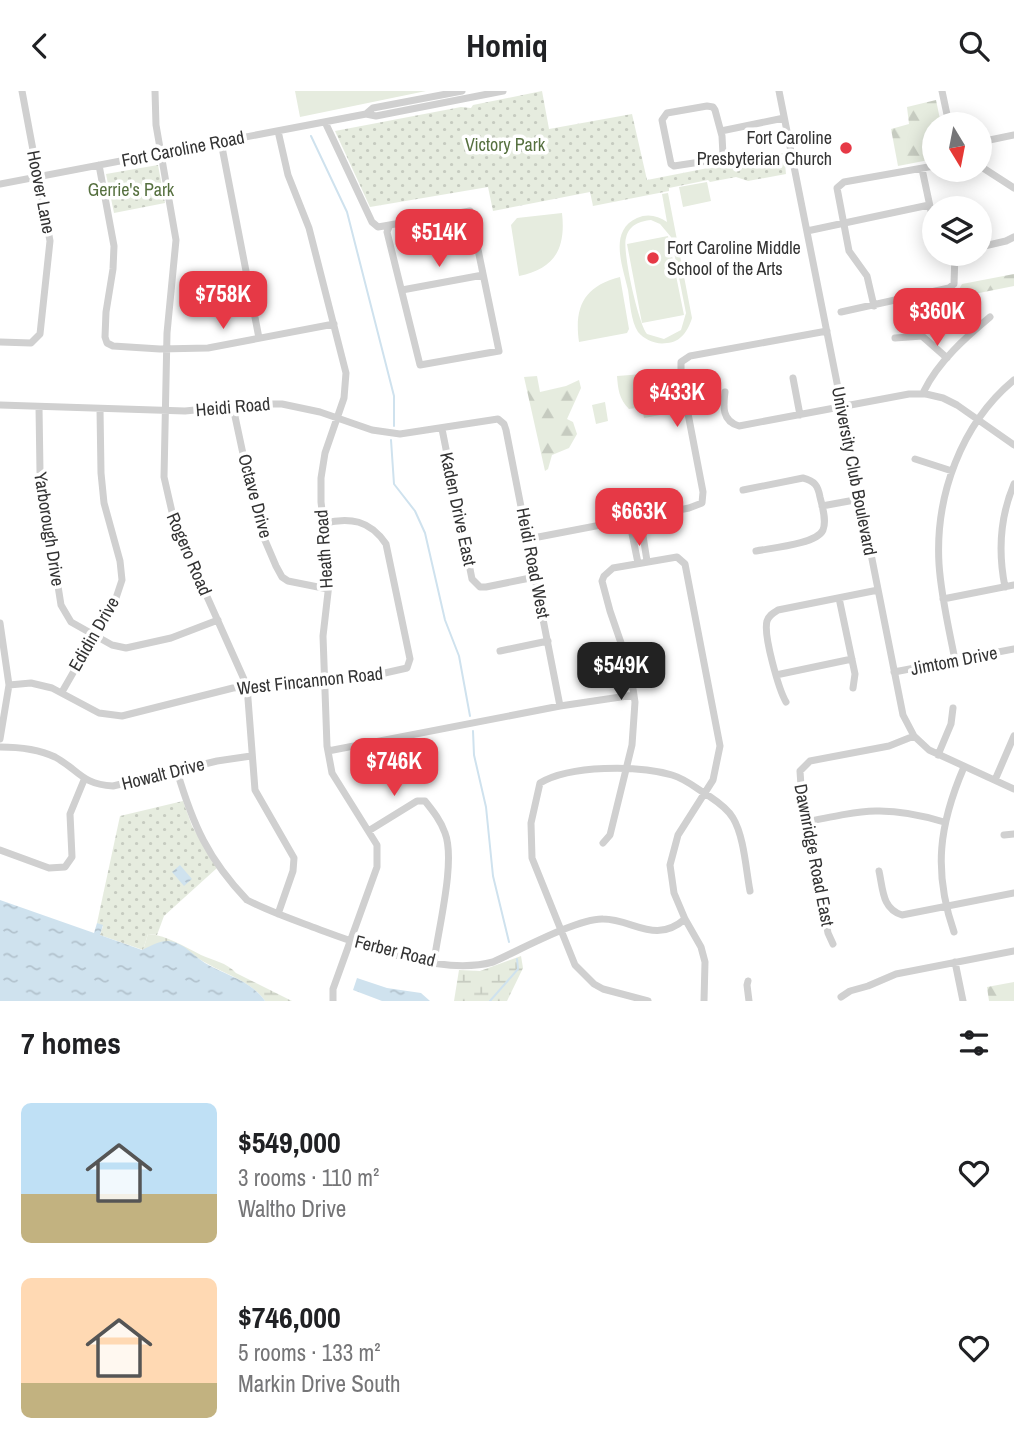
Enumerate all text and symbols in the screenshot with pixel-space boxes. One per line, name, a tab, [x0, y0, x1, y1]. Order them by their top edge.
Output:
text: Homiq	[466, 24, 548, 67]
icon: back	[21, 27, 59, 65]
icon: search	[955, 27, 993, 65]
north arrow	[922, 112, 992, 182]
map controls	[922, 112, 992, 266]
street label: Fort Caroline Road	[119, 124, 247, 173]
place label: Fort Caroline Presbyterian Church	[697, 125, 832, 171]
park label: Victory Park	[465, 132, 546, 157]
marker: Fort Caroline Presbyterian Church	[838, 140, 854, 156]
street label: Hoover Lane	[21, 148, 62, 236]
park label: Gerrie's Park	[88, 177, 175, 202]
button: layers	[922, 196, 992, 266]
pin: $514K	[390, 209, 488, 269]
text: $514K	[411, 216, 467, 247]
place label: Fort Caroline Middle School of the Arts	[667, 235, 801, 281]
marker: Fort Caroline Middle School of the Arts	[645, 250, 661, 266]
pin: $758K	[174, 271, 272, 331]
text: $758K	[195, 278, 251, 309]
pin: $360K	[888, 289, 986, 348]
text: $360K	[909, 295, 965, 326]
pin: $433K	[628, 369, 726, 429]
text: $433K	[649, 376, 705, 407]
street label: University Club Boulevard	[826, 384, 883, 557]
street label: Heidi Road	[195, 391, 271, 422]
street label: Kaden Drive East	[434, 450, 483, 568]
street label: Octave Drive	[232, 451, 279, 541]
street label: Yarborough Drive	[28, 470, 71, 588]
pin: $663K	[590, 489, 688, 548]
text: $663K	[611, 495, 667, 526]
street label: Heidi Road West	[511, 505, 556, 620]
street label: Rogero Road	[161, 509, 218, 599]
street label: Heath Road	[308, 509, 339, 589]
street label: Edidin Drive	[62, 592, 125, 676]
street label: Jimtom Drive	[908, 640, 999, 681]
pin: $549K	[572, 643, 670, 702]
text: $549K	[593, 649, 649, 680]
street label: West Fincannon Road	[236, 660, 384, 701]
pin: $746K	[345, 739, 443, 798]
text: $746K	[366, 745, 422, 776]
street label: Howalt Drive	[119, 751, 207, 796]
street label: Dawnridge Road East	[788, 782, 841, 928]
street label: Ferber Road	[352, 928, 438, 973]
text: 7 homes	[21, 1023, 121, 1063]
icon: filters	[955, 1024, 993, 1062]
text: $549,000	[238, 1122, 341, 1162]
icon: home	[77, 1131, 161, 1215]
icon: heart	[955, 1154, 993, 1192]
text: 3 rooms · 110 m²	[238, 1162, 379, 1193]
text: Waltho Drive	[238, 1193, 346, 1224]
text: $746,000	[238, 1297, 341, 1337]
icon: home	[77, 1306, 161, 1390]
icon: heart	[955, 1329, 993, 1367]
text: 5 rooms · 133 m²	[238, 1337, 381, 1368]
text: Markin Drive South	[238, 1368, 400, 1399]

